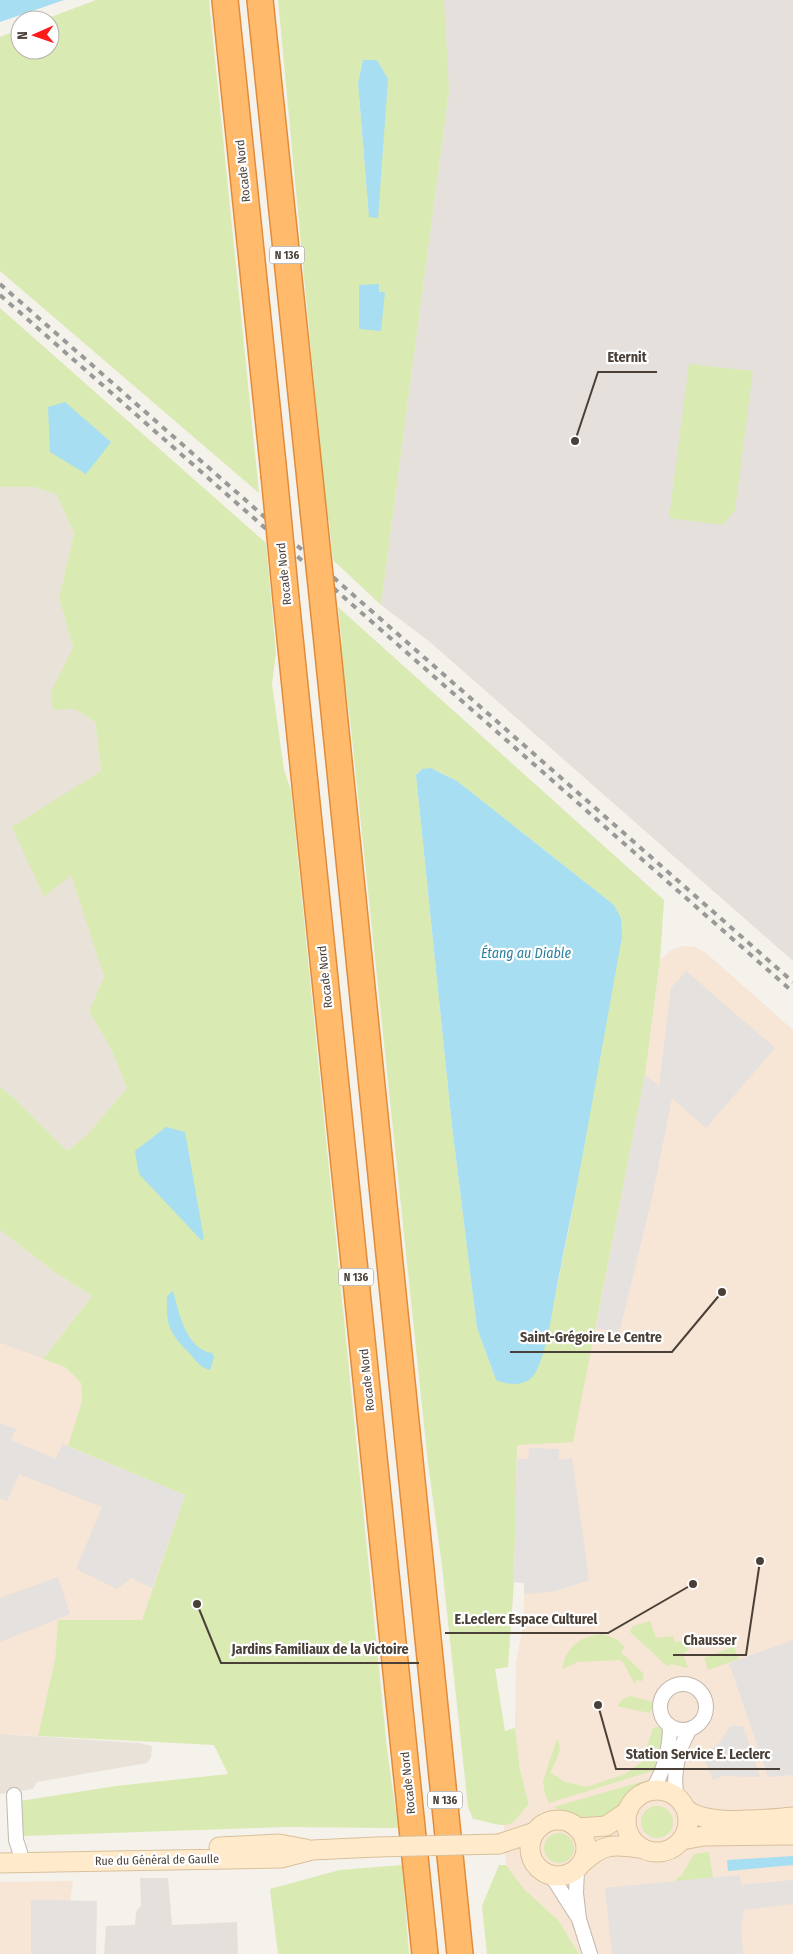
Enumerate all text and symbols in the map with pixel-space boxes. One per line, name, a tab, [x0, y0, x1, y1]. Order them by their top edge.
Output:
north arrow	[10, 10, 60, 60]
text: N	[14, 31, 31, 40]
street label: Rocade Nord	[233, 139, 253, 203]
road number: N 136	[270, 246, 304, 264]
callout: Eternit	[598, 343, 657, 372]
text: Eternit	[607, 349, 648, 366]
street label: Rocade Nord	[274, 542, 294, 606]
water label: Étang au Diable	[481, 944, 571, 962]
street label: Rocade Nord	[315, 945, 335, 1009]
road number: N 136	[338, 1268, 374, 1286]
callout: Saint-Grégoire Le Centre	[510, 1323, 672, 1352]
text: Saint-Grégoire Le Centre	[520, 1329, 662, 1346]
street label: Rocade Nord	[357, 1348, 377, 1412]
callout: E.Leclerc Espace Culturel	[445, 1604, 608, 1633]
text: E.Leclerc Espace Culturel	[455, 1611, 598, 1628]
callout: Chausser	[673, 1626, 746, 1655]
text: Chausser	[683, 1632, 737, 1649]
callout: Jardins Familiaux de la Victoire	[221, 1634, 419, 1663]
text: Jardins Familiaux de la Victoire	[230, 1641, 409, 1658]
callout: Station Service E. Leclerc	[616, 1740, 780, 1769]
text: Station Service E. Leclerc	[626, 1746, 771, 1763]
street label: Rocade Nord	[398, 1751, 418, 1815]
road number: N 136	[428, 1792, 462, 1808]
street label: Rue du Général de Gaulle	[95, 1852, 219, 1868]

